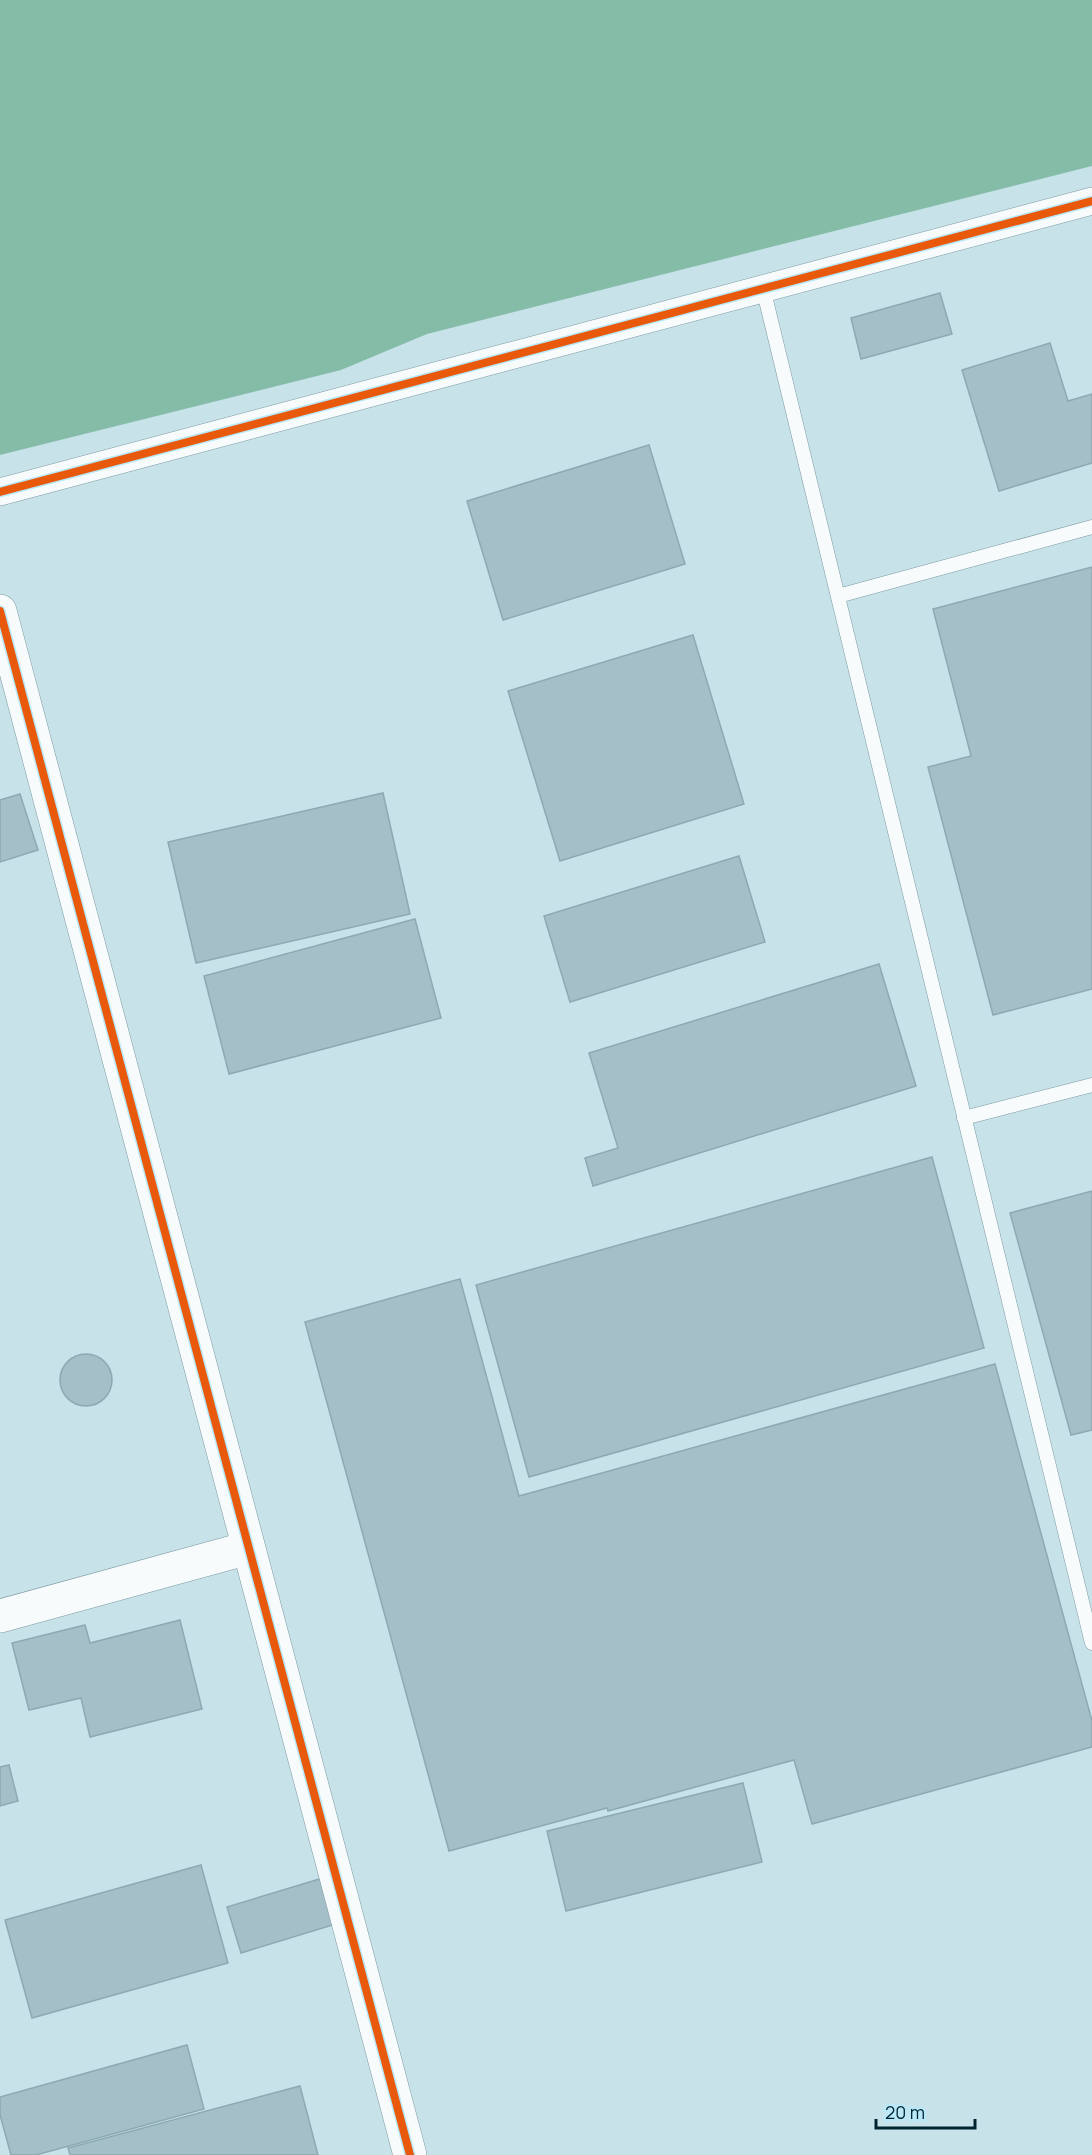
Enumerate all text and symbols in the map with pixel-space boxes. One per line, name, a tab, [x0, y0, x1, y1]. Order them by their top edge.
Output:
scale bar	[876, 2092, 975, 2130]
text: 20 m	[885, 2100, 925, 2124]

